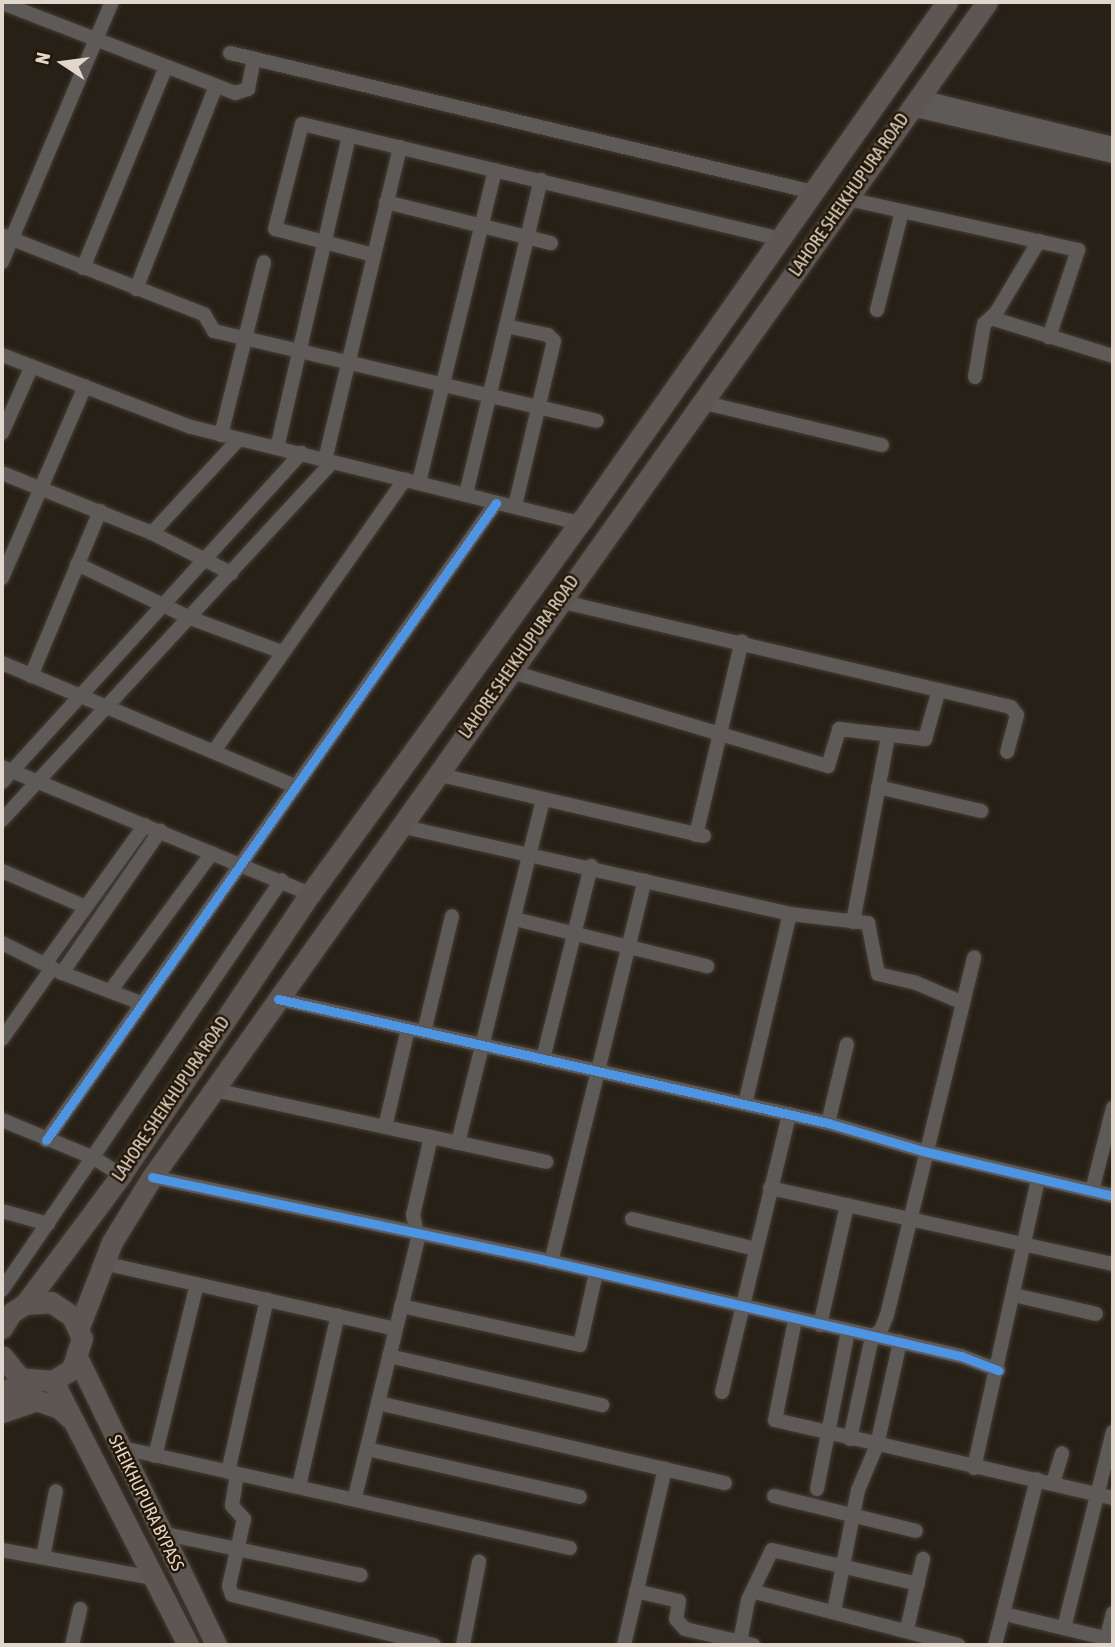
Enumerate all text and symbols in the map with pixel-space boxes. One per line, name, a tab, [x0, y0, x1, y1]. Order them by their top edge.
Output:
north arrow	[28, 28, 98, 98]
text: N	[31, 50, 55, 66]
street label: LAHORE SHEIKHUPURA ROAD	[785, 109, 913, 281]
street label: LAHORE SHEIKHUPURA ROAD	[455, 571, 583, 743]
street label: LAHORE SHEIKHUPURA ROAD	[108, 1013, 234, 1185]
street label: SHEIKHUPURA BYPASS	[104, 1432, 188, 1574]

